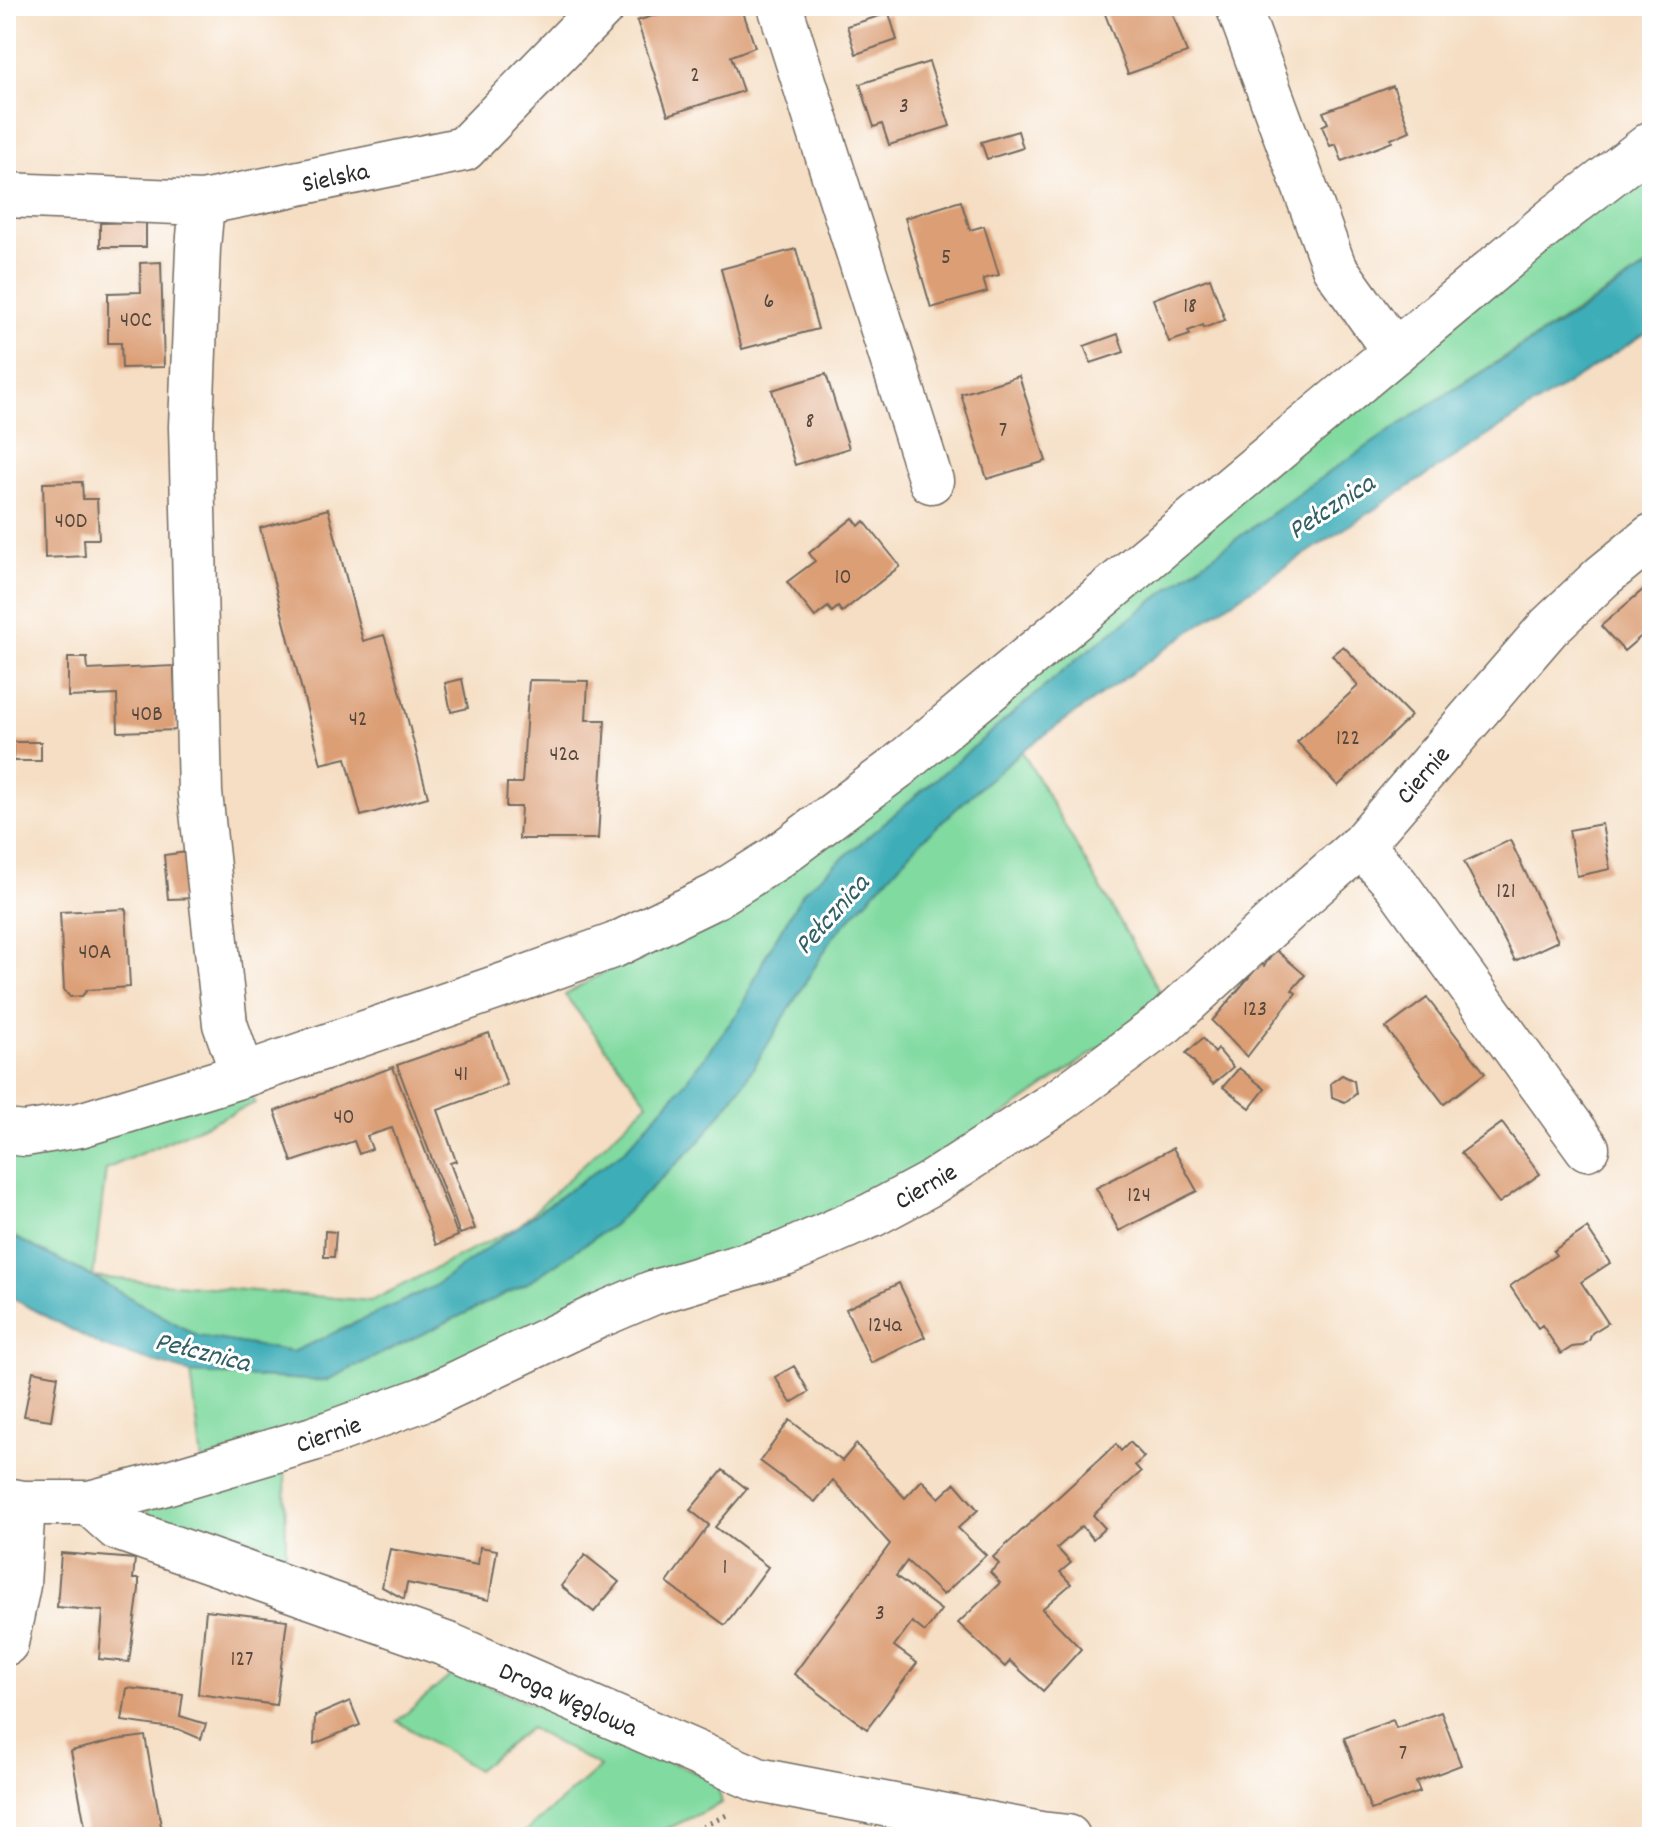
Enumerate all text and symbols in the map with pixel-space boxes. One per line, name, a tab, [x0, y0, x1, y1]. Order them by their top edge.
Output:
house number: 2	[690, 61, 700, 92]
house number: 3	[899, 92, 909, 123]
street label: Sielska	[299, 154, 373, 205]
house number: 5	[941, 243, 951, 274]
house number: 6	[764, 287, 774, 318]
house number: 18	[1183, 292, 1197, 323]
house number: 40C	[120, 306, 152, 337]
house number: 8	[806, 407, 814, 438]
house number: 7	[999, 416, 1007, 447]
water label: Pełcznica	[1281, 465, 1386, 552]
house number: 40D	[55, 507, 87, 538]
house number: 10	[835, 563, 851, 594]
house number: 40B	[131, 700, 163, 731]
house number: 42	[349, 705, 367, 736]
house number: 122	[1336, 724, 1360, 755]
street label: Ciernie	[1389, 739, 1461, 814]
house number: 42a	[549, 740, 579, 771]
water label: Pełcznica	[787, 866, 882, 966]
house number: 121	[1496, 877, 1516, 908]
house number: 40A	[78, 938, 112, 969]
house number: 123	[1243, 995, 1267, 1026]
house number: 41	[454, 1060, 468, 1091]
house number: 40	[333, 1103, 355, 1134]
street label: Ciernie	[889, 1155, 965, 1221]
house number: 124	[1127, 1181, 1151, 1212]
house number: 124a	[868, 1311, 903, 1342]
water label: Pełcznica	[150, 1324, 255, 1386]
street label: Ciernie	[291, 1408, 367, 1465]
house number: 1	[723, 1553, 727, 1584]
house number: 3	[875, 1599, 885, 1630]
house number: 127	[231, 1645, 253, 1676]
street label: Droga Węglowa	[492, 1654, 644, 1749]
house number: 7	[1399, 1739, 1407, 1770]

